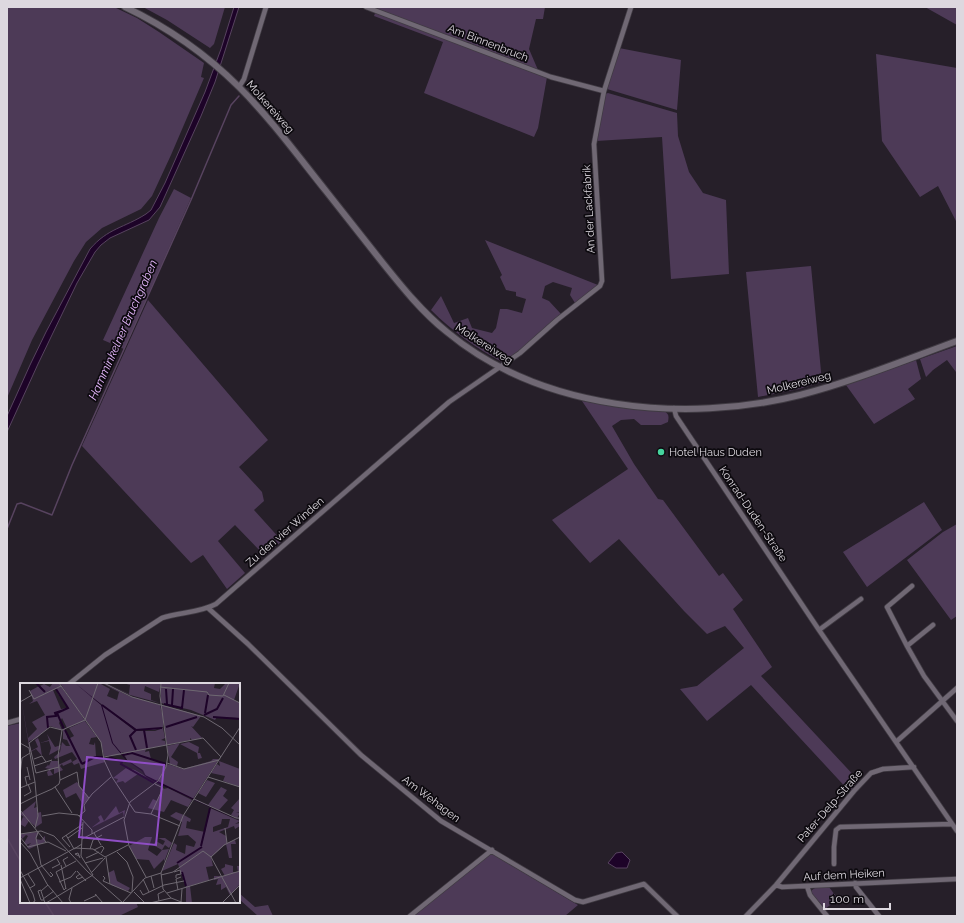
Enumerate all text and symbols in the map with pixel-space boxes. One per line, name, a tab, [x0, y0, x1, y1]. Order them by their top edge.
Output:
street label: Am Binnenbruch	[446, 22, 530, 64]
street label: Molkereiweg	[244, 78, 296, 136]
street label: An der Lackfabrik	[580, 164, 598, 254]
water label: Hamminkelner Bruchgraben	[86, 257, 160, 402]
street label: Molkereiweg	[453, 321, 515, 367]
street label: Molkereiweg	[766, 369, 832, 397]
place label: Hotel Haus Duden	[669, 446, 762, 459]
marker: Hotel Haus Duden	[656, 447, 666, 457]
street label: Konrad-Duden-Straße	[716, 464, 790, 565]
street label: Zu den vier Winden	[243, 495, 327, 569]
inset map	[20, 683, 240, 903]
street label: Pater-Delp-Straße	[795, 767, 866, 845]
street label: Am Wehagen	[399, 773, 463, 825]
street label: Auf dem Heiken	[803, 866, 885, 884]
scale bar	[824, 885, 890, 911]
text: 100 m	[830, 892, 864, 906]

